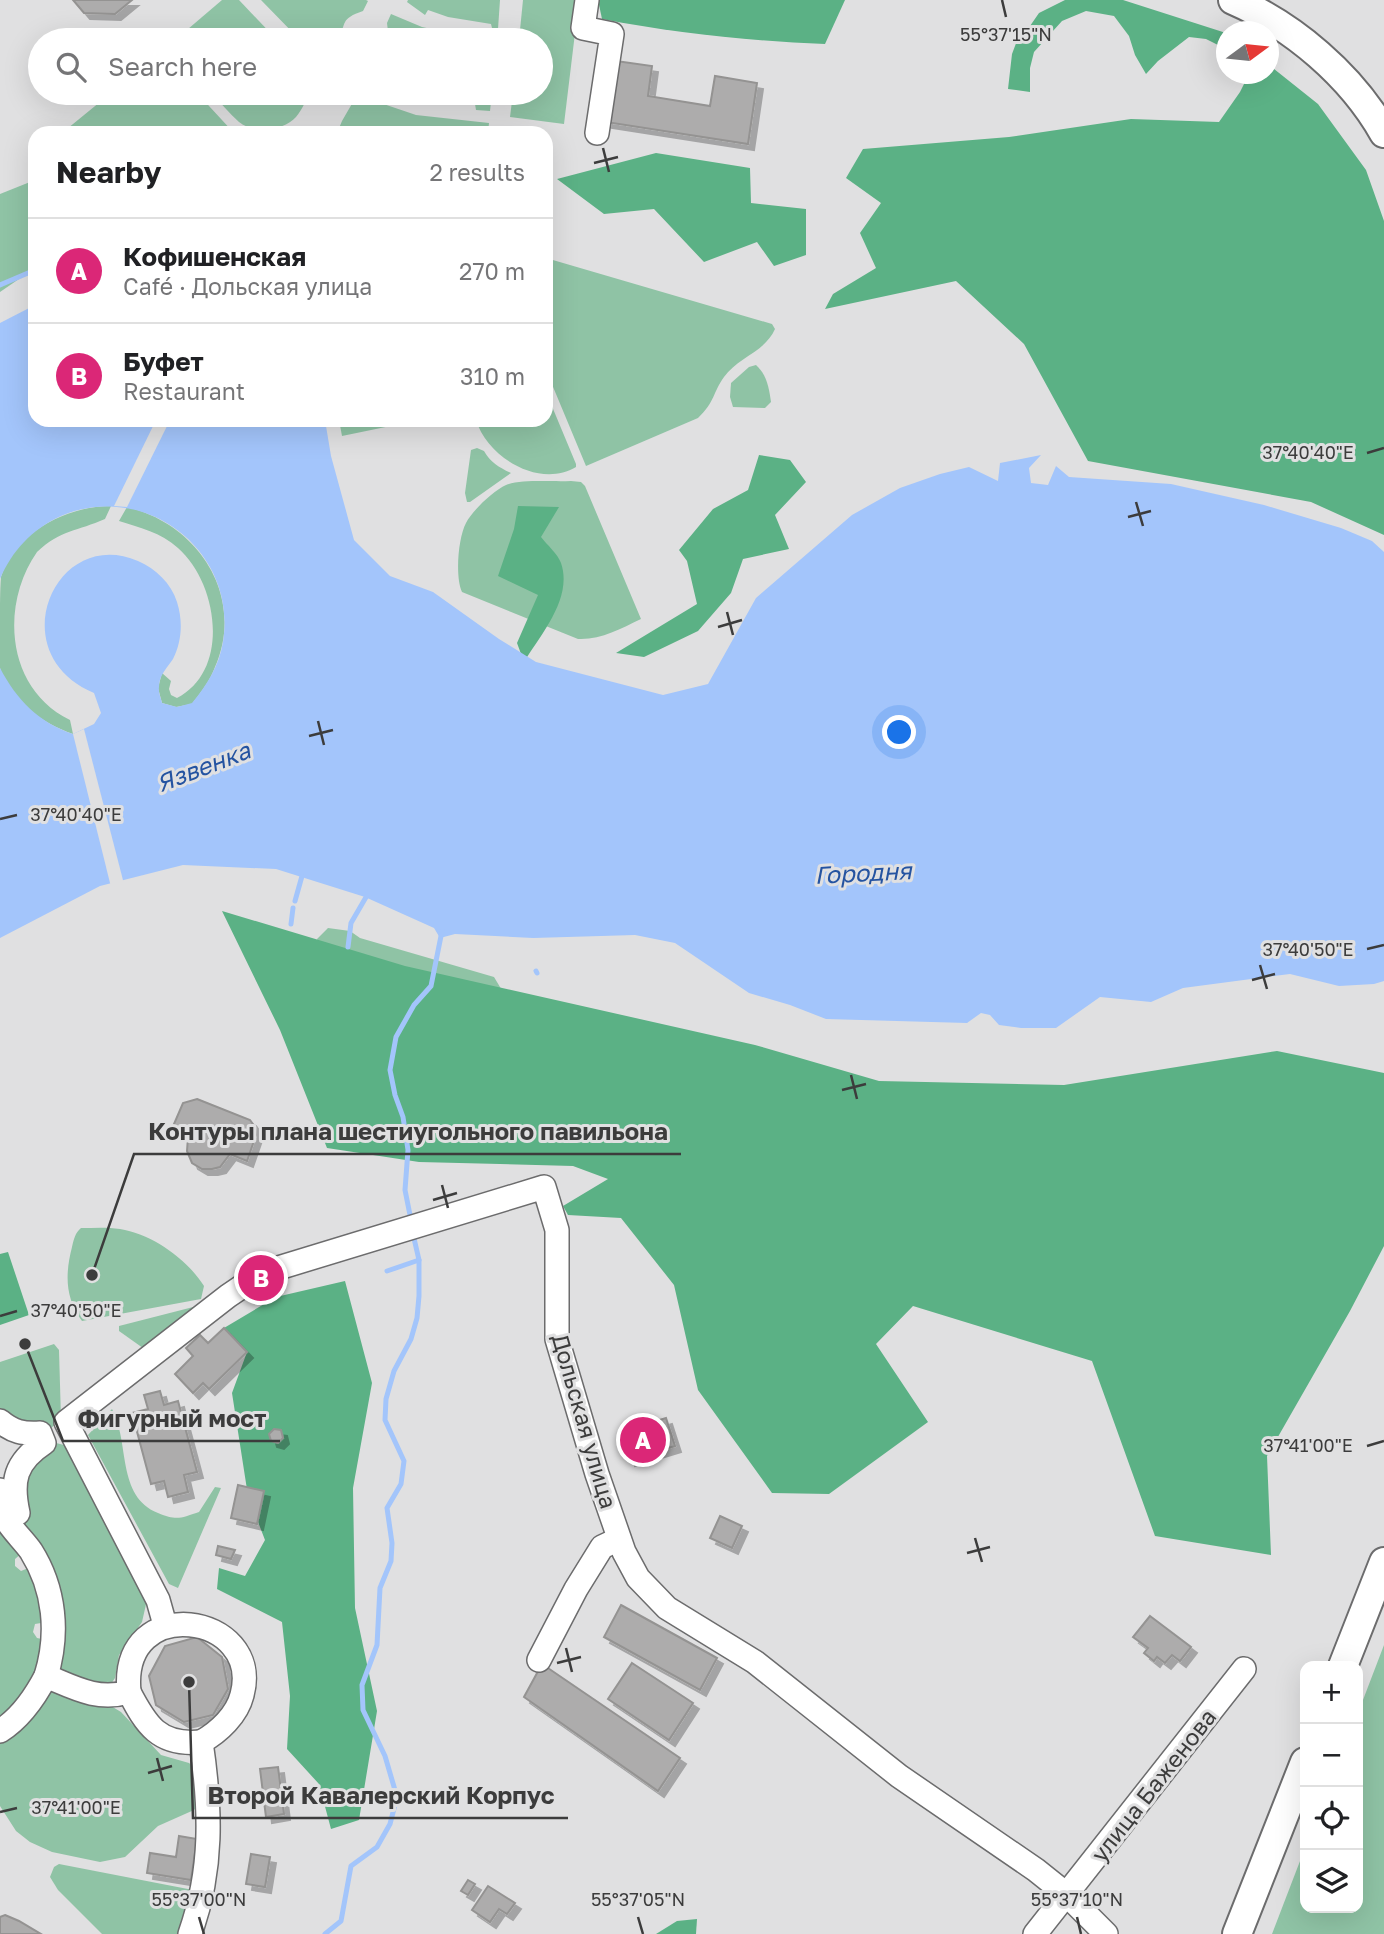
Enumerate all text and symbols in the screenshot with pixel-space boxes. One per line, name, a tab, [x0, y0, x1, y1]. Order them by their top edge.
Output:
north arrow	[1216, 21, 1279, 84]
text: 55°37'15"N	[960, 23, 1052, 45]
search box	[28, 28, 553, 105]
icon: search	[52, 48, 90, 86]
text: Search here	[108, 51, 257, 82]
text: Nearby	[56, 154, 161, 190]
text: 2 results	[429, 158, 525, 186]
text: Кофишенская	[123, 241, 306, 272]
text: A	[71, 257, 87, 285]
text: 270 m	[459, 257, 525, 285]
text: Café · Дольская улица	[123, 272, 372, 300]
text: Буфет	[123, 346, 204, 377]
text: B	[71, 362, 87, 390]
text: 310 m	[460, 362, 525, 390]
text: Restaurant	[123, 377, 245, 405]
text: 37°40'40"E	[1262, 441, 1354, 463]
your location	[882, 715, 916, 749]
water label: Язвенка	[152, 734, 255, 797]
text: 37°40'40"E	[30, 803, 122, 825]
water label: Городня	[814, 855, 913, 889]
text: 37°40'50"E	[1262, 938, 1354, 960]
callout: Контуры плана шестиугольного павильона	[134, 1109, 681, 1154]
text: Контуры плана шестиугольного павильона	[148, 1116, 668, 1145]
pin: B	[238, 1252, 284, 1304]
text: 37°40'50"E	[30, 1299, 122, 1321]
street label: Дольская улица	[547, 1330, 623, 1512]
callout: Фигурный мост	[63, 1396, 280, 1441]
text: Фигурный мост	[77, 1403, 267, 1432]
pin: A	[620, 1414, 666, 1466]
text: 37°41'00"E	[1263, 1434, 1353, 1456]
map controls	[1300, 1661, 1363, 1913]
button: +	[1300, 1661, 1363, 1724]
street label: улица Баженова	[1085, 1703, 1221, 1867]
button: −	[1300, 1724, 1363, 1787]
callout: Второй Кавалерский Корпус	[193, 1773, 568, 1818]
text: Второй Кавалерский Корпус	[208, 1780, 555, 1809]
button: locate	[1300, 1787, 1363, 1850]
text: 37°41'00"E	[31, 1796, 121, 1818]
button: layers	[1300, 1850, 1363, 1913]
text: 55°37'00"N	[152, 1888, 246, 1910]
text: 55°37'05"N	[591, 1888, 685, 1910]
text: 55°37'10"N	[1031, 1888, 1123, 1910]

